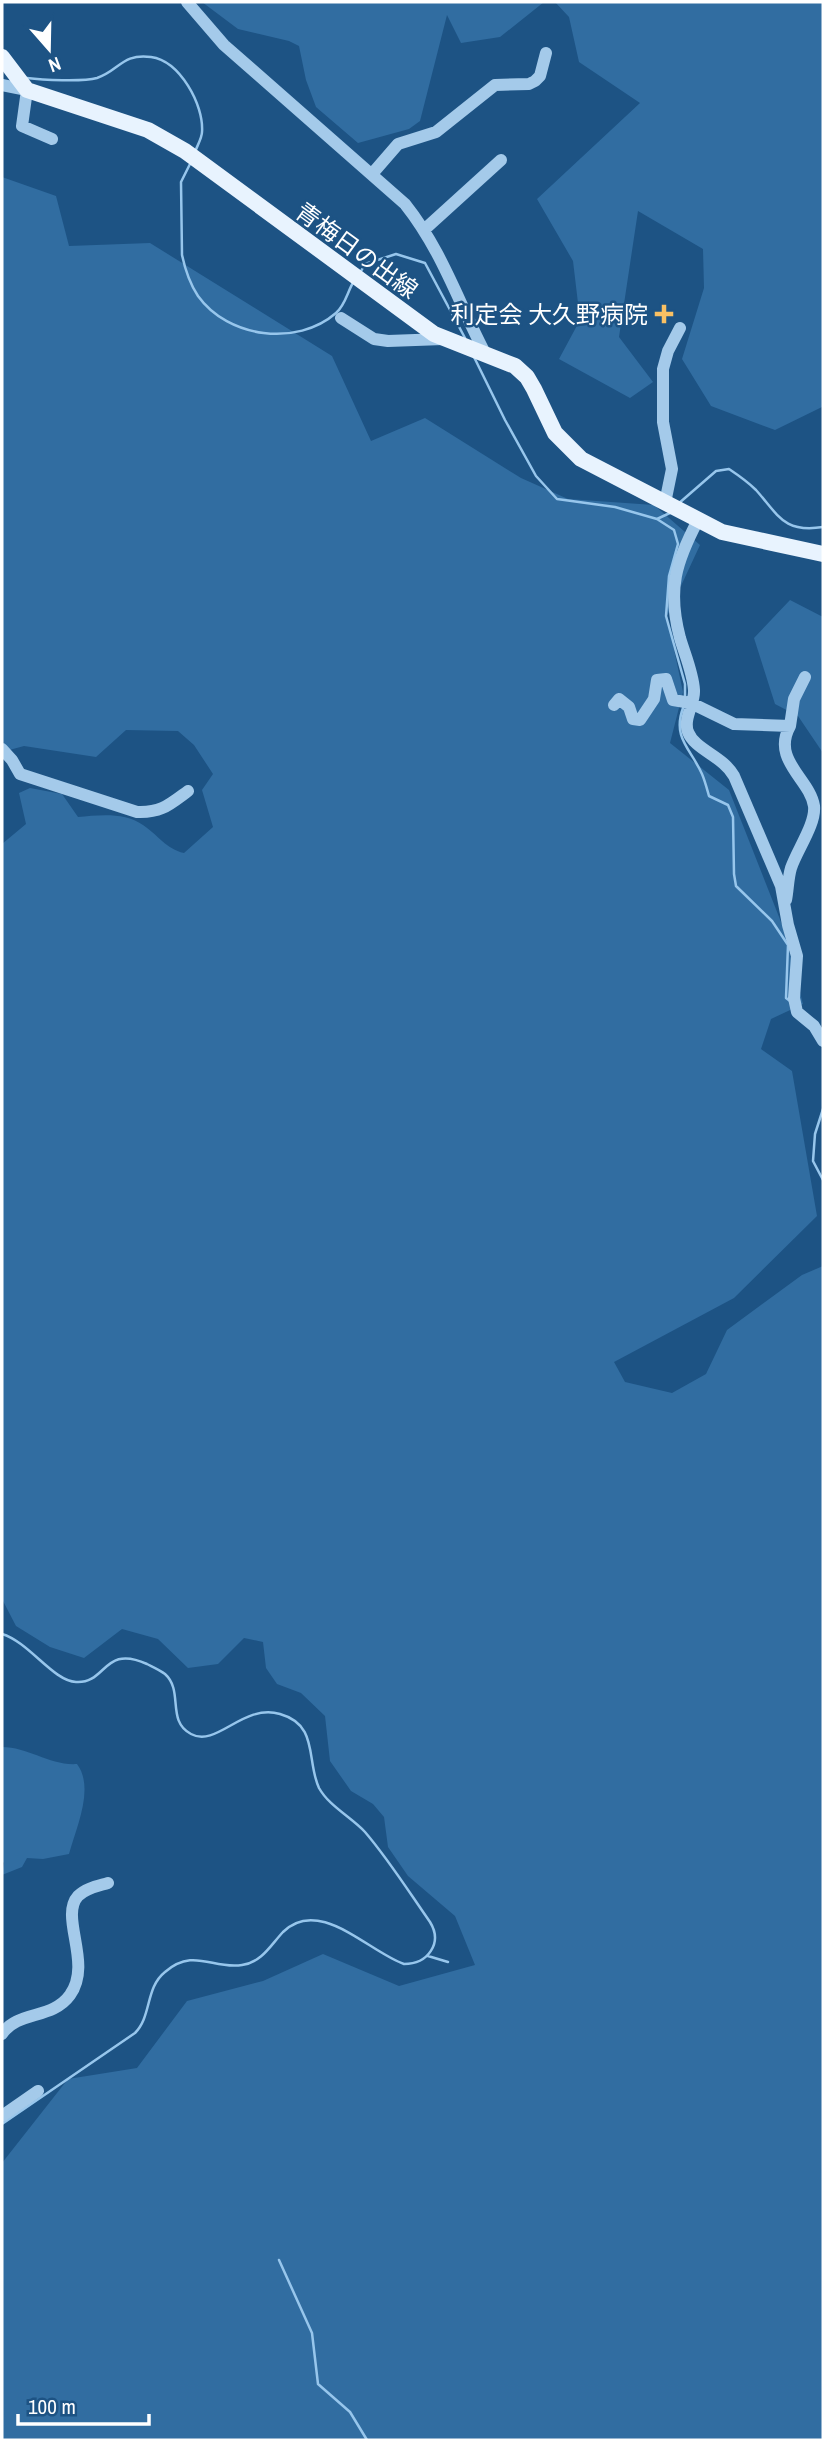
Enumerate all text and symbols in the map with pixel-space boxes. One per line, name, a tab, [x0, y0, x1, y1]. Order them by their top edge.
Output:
north arrow	[14, 14, 84, 84]
text: N	[45, 51, 65, 79]
street label: 青梅日の出線	[289, 195, 425, 305]
place label: 利定会 大久野病院	[451, 298, 648, 330]
marker: 利定会 大久野病院	[654, 304, 674, 324]
scale bar	[18, 2382, 149, 2426]
text: 100 m	[28, 2392, 76, 2421]

